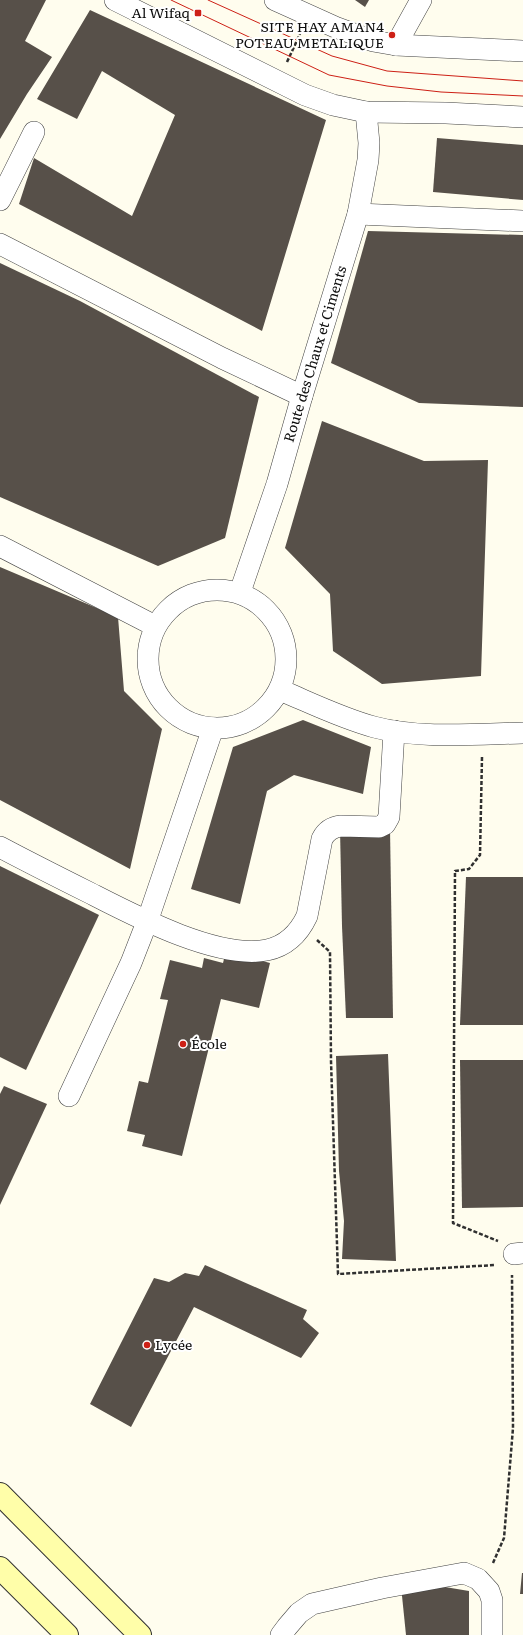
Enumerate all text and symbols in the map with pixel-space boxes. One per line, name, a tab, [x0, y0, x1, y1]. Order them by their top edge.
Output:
place label: Al Wifaq	[131, 2, 191, 22]
marker: Al Wifaq	[193, 8, 203, 18]
place label: SITE HAY AMAN4 POTEAU METALIQUE	[235, 16, 384, 52]
marker: SITE HAY AMAN4 POTEAU METALIQUE	[387, 30, 397, 40]
street label: Route des Chaux et Ciments	[278, 263, 350, 444]
place label: École	[191, 1033, 227, 1053]
marker: École	[178, 1039, 188, 1049]
place label: Lycée	[155, 1334, 192, 1354]
marker: Lycée	[142, 1340, 152, 1350]

